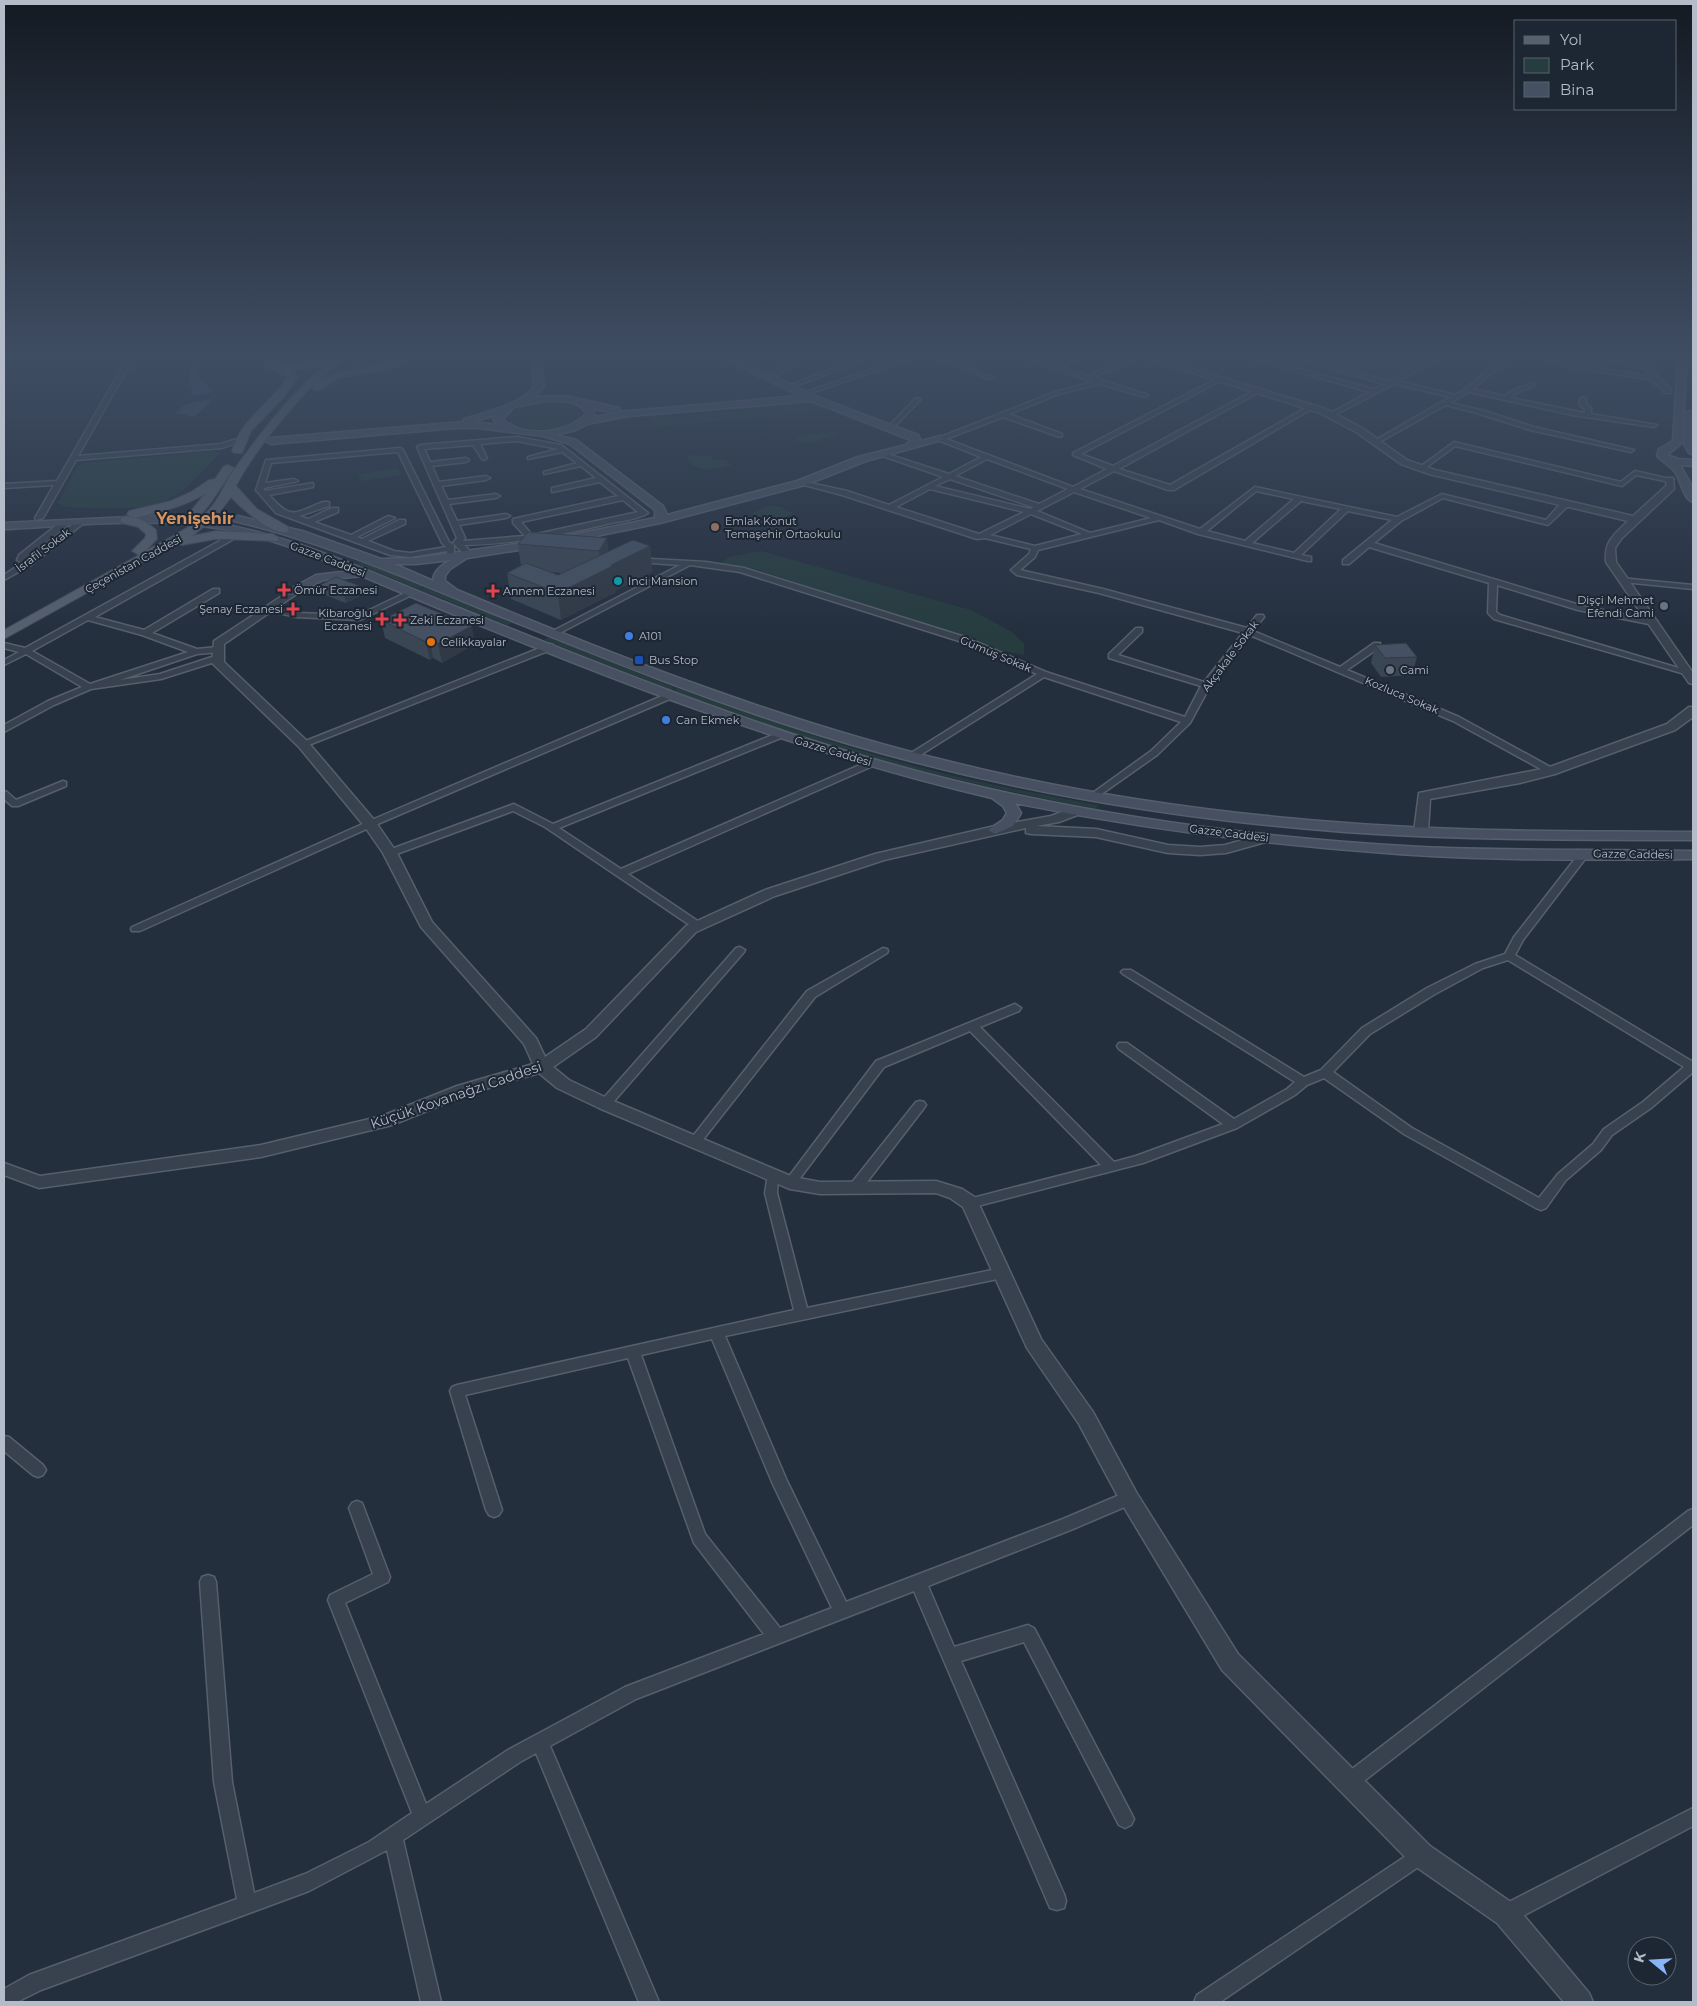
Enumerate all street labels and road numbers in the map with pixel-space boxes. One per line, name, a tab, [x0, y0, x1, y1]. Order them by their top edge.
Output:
street label: İsrafil Sokak	[13, 525, 73, 575]
street label: Çeçenistan Caddesi	[82, 532, 184, 596]
street label: Gazze Caddesi	[288, 538, 368, 580]
street label: Akçakale Sokak	[1199, 617, 1262, 694]
street label: Gümüş Sokak	[958, 633, 1034, 676]
street label: Kozluca Sokak	[1363, 673, 1442, 717]
street label: Gazze Caddesi	[793, 733, 873, 769]
street label: Gazze Caddesi	[1189, 821, 1269, 845]
street label: Gazze Caddesi	[1593, 846, 1673, 862]
street label: Küçük Kovanağzı Caddesi	[368, 1057, 544, 1133]

